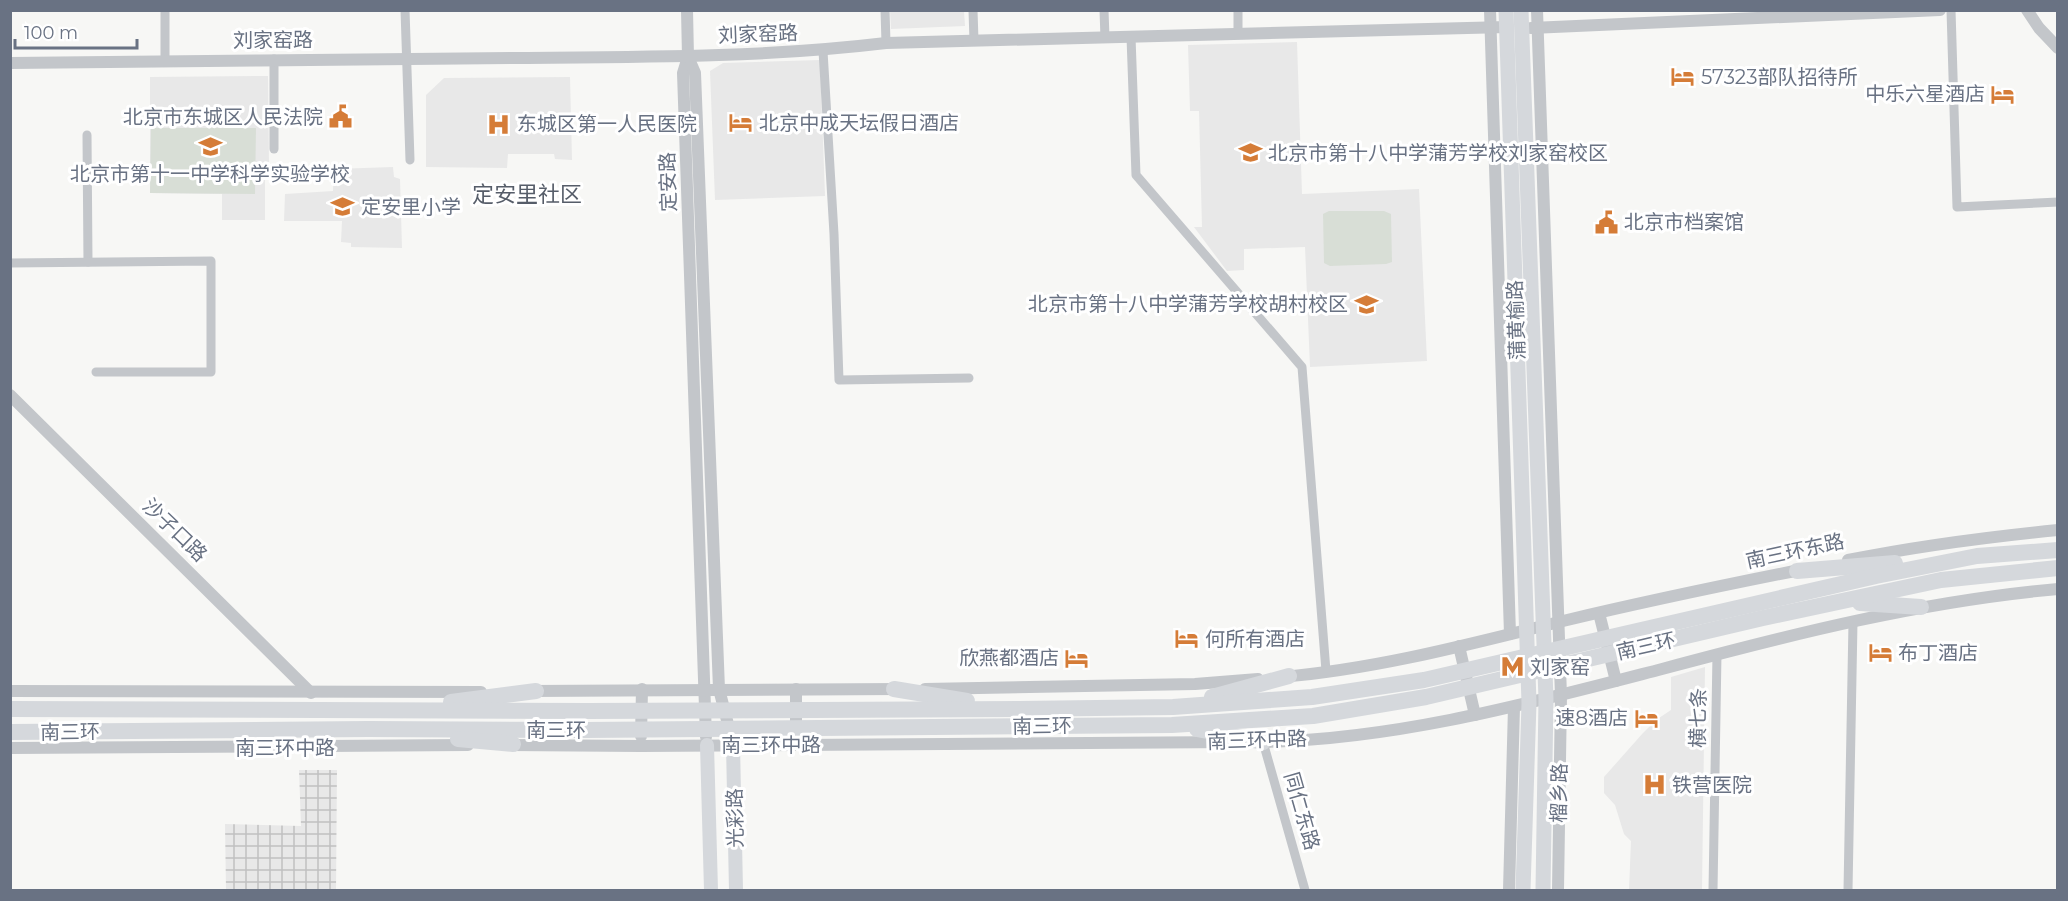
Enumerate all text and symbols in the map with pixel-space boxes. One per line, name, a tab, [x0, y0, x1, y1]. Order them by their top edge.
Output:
scale bar	[15, 12, 136, 50]
street label: 刘家窑路	[718, 21, 798, 47]
text: 100 m	[24, 22, 78, 44]
street label: 刘家窑路	[233, 28, 313, 52]
hotel icon: 57323部队招待所	[1670, 64, 1696, 90]
place label: 57323部队招待所	[1701, 65, 1857, 89]
hotel icon: 中乐六星酒店	[1990, 81, 2016, 107]
place label: 中乐六星酒店	[1865, 82, 1985, 106]
public building icon: 北京市东城区人民法院	[328, 104, 354, 130]
place label: 北京市东城区人民法院	[123, 105, 323, 129]
hotel icon: 北京中成天坛假日酒店	[728, 110, 754, 136]
hospital icon: 东城区第一人民医院	[486, 111, 512, 137]
place label: 北京中成天坛假日酒店	[759, 111, 959, 135]
place label: 东城区第一人民医院	[517, 112, 697, 136]
school or university icon: 北京市第十一中学科学实验学校	[197, 133, 223, 159]
school or university icon: 北京市第十八中学蒲芳学校刘家窑校区	[1237, 140, 1263, 166]
place label: 北京市第十八中学蒲芳学校刘家窑校区	[1268, 141, 1608, 165]
street label: 定安路	[655, 152, 681, 212]
place label: 北京市第十一中学科学实验学校	[70, 162, 350, 186]
district label: 定安里社区	[472, 181, 582, 208]
school or university icon: 定安里小学	[330, 194, 356, 220]
place label: 定安里小学	[361, 195, 461, 219]
public building icon: 北京市档案馆	[1593, 209, 1619, 235]
place label: 北京市档案馆	[1624, 210, 1744, 234]
street label: 蒲黄榆路	[1503, 280, 1529, 360]
school or university icon: 北京市第十八中学蒲芳学校胡村校区	[1353, 291, 1379, 317]
place label: 北京市第十八中学蒲芳学校胡村校区	[1028, 292, 1348, 316]
street label: 沙子口路	[138, 494, 212, 566]
street label: 南三环东路	[1744, 529, 1846, 573]
hotel icon: 何所有酒店	[1174, 626, 1200, 652]
place label: 何所有酒店	[1205, 627, 1305, 651]
street label: 南三环	[1614, 628, 1678, 664]
hotel icon: 布丁酒店	[1867, 640, 1893, 666]
place label: 布丁酒店	[1898, 641, 1978, 665]
hotel icon: 欣燕都酒店	[1064, 645, 1090, 671]
place label: 欣燕都酒店	[959, 646, 1059, 670]
metro station icon: 刘家窑	[1499, 654, 1525, 680]
place label: 刘家窑	[1530, 655, 1590, 679]
street label: 横七条	[1685, 688, 1711, 748]
hotel icon: 速8酒店	[1633, 705, 1659, 731]
place label: 速8酒店	[1555, 706, 1628, 730]
street label: 南三环	[1012, 713, 1072, 739]
street label: 南三环	[526, 718, 586, 742]
street label: 南三环	[40, 719, 100, 745]
street label: 南三环中路	[1207, 726, 1307, 754]
street label: 南三环中路	[721, 733, 821, 757]
street label: 南三环中路	[235, 736, 335, 760]
street label: 榴乡路	[1546, 763, 1572, 823]
street label: 同仁东路	[1279, 769, 1325, 853]
hospital icon: 铁营医院	[1641, 772, 1667, 798]
place label: 铁营医院	[1672, 773, 1752, 797]
street label: 光彩路	[722, 788, 748, 848]

